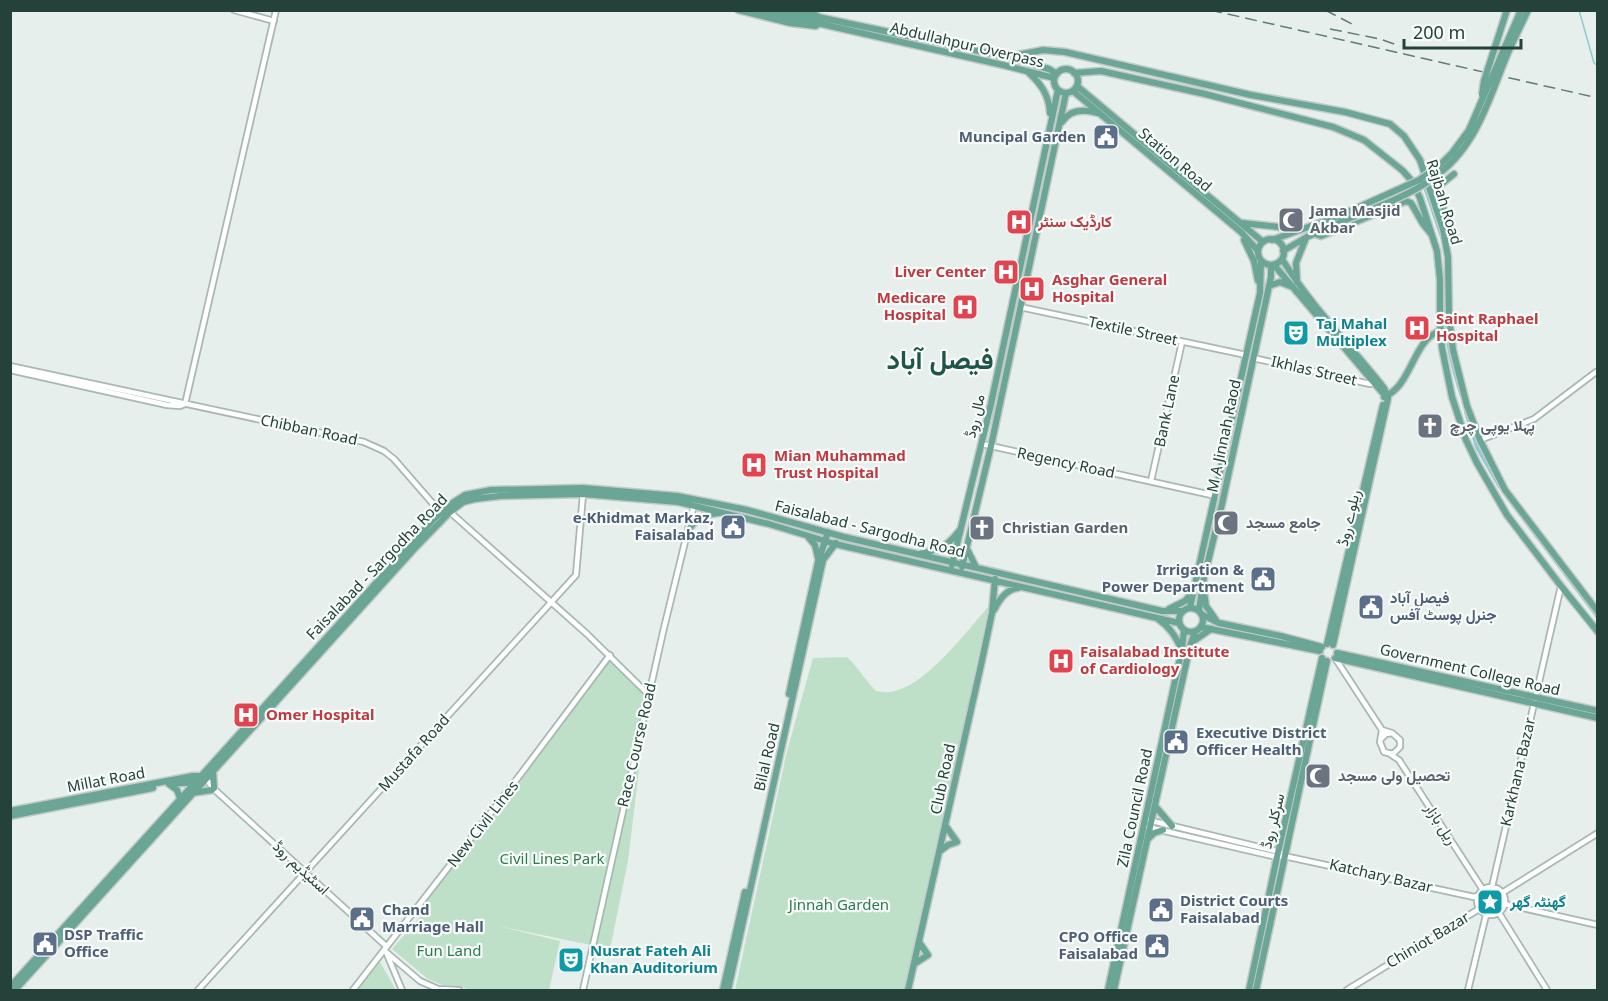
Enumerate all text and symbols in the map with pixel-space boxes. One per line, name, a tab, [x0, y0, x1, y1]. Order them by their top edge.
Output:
scale bar	[1404, 12, 1521, 50]
street label: Abdullahpur Overpass	[888, 17, 1046, 71]
text: 200 m	[1413, 20, 1465, 44]
public building icon: Muncipal Garden	[1091, 122, 1121, 152]
street label: Station Road	[1135, 123, 1216, 196]
place label: Muncipal Garden	[959, 126, 1086, 146]
street label: Rajbah Road	[1422, 156, 1467, 247]
place label: Jama Masjid Akbar	[1308, 200, 1401, 237]
mosque icon: Jama Masjid Akbar	[1276, 205, 1306, 235]
hospital icon: کارڈیک سنٹر	[1004, 207, 1034, 237]
place label: کارڈیک سنٹر	[1037, 211, 1112, 231]
hospital icon: Liver Center	[991, 257, 1021, 287]
place label: Liver Center	[894, 261, 986, 281]
place label: Asghar General Hospital	[1052, 269, 1167, 306]
hospital icon: Asghar General Hospital	[1017, 274, 1047, 304]
place label: Medicare Hospital	[877, 287, 946, 324]
hospital icon: Medicare Hospital	[950, 292, 980, 322]
place label: Saint Raphael Hospital	[1436, 308, 1538, 345]
street label: Textile Street	[1087, 311, 1180, 349]
place label: Taj Mahal Multiplex	[1316, 313, 1387, 350]
hospital icon: Saint Raphael Hospital	[1402, 313, 1432, 343]
theatre icon: Taj Mahal Multiplex	[1281, 318, 1311, 348]
district label: فیصل آباد	[886, 340, 994, 377]
street label: Ikhlas Street	[1269, 350, 1360, 390]
street label: Bank Lane	[1149, 373, 1183, 449]
street label: M A Jinnah Raod	[1201, 377, 1245, 494]
street label: مال روڈ	[959, 392, 989, 440]
street label: Chibban Road	[259, 409, 360, 449]
church icon: پہلا یوپی چرچ	[1415, 411, 1445, 441]
place label: پہلا یوپی چرچ	[1450, 415, 1535, 436]
street label: Regency Road	[1015, 442, 1117, 482]
place label: Mian Muhammad Trust Hospital	[774, 445, 906, 482]
hospital icon: Mian Muhammad Trust Hospital	[739, 450, 769, 480]
street label: ریلوے روڈ	[1332, 488, 1364, 548]
street label: Faisalabad - Sargodha Road	[301, 489, 451, 643]
street label: Faisalabad - Sargodha Road	[773, 495, 967, 561]
place label: e-Khidmat Markaz, Faisalabad	[573, 507, 714, 544]
mosque icon: جامع مسجد	[1211, 508, 1241, 538]
public building icon: e-Khidmat Markaz, Faisalabad	[718, 512, 748, 542]
place label: جامع مسجد	[1246, 512, 1321, 533]
church icon: Christian Garden	[967, 513, 997, 543]
place label: Christian Garden	[1002, 517, 1128, 537]
place label: Irrigation & Power Department	[1102, 559, 1245, 596]
public building icon: Irrigation & Power Department	[1248, 564, 1278, 594]
place label: فیصل آباد جنرل پوسٹ آفس	[1390, 587, 1497, 625]
public building icon: فیصل آباد جنرل پوسٹ آفس	[1356, 592, 1386, 622]
street label: Government College Road	[1378, 639, 1562, 700]
place label: Faisalabad Institute of Cardiology	[1080, 641, 1229, 678]
hospital icon: Faisalabad Institute of Cardiology	[1046, 646, 1076, 676]
street label: Race Course Road	[612, 681, 660, 809]
hospital icon: Omer Hospital	[231, 700, 261, 730]
place label: Omer Hospital	[266, 704, 374, 724]
street label: Mustafa Road	[373, 709, 453, 795]
street label: Karkhana Bazar	[1495, 715, 1539, 828]
street label: Bilal Road	[748, 721, 784, 793]
place label: Executive District Officer Health	[1196, 722, 1327, 759]
public building icon: Executive District Officer Health	[1161, 727, 1191, 757]
street label: Club Road	[925, 742, 959, 816]
street label: Zila Council Road	[1112, 747, 1156, 869]
mosque icon: تحصیل ولی مسجد	[1303, 761, 1333, 791]
street label: Millat Road	[65, 762, 146, 796]
place label: تحصیل ولی مسجد	[1338, 765, 1451, 785]
street label: New Civil Lines	[442, 776, 522, 871]
street label: سرکلر روڈ	[1256, 791, 1289, 850]
street label: ریل بازار	[1421, 798, 1463, 848]
street label: اسٹیڈیم روڈ	[268, 836, 334, 899]
park label: Civil Lines Park	[500, 848, 604, 868]
street label: Katchary Bazar	[1328, 853, 1435, 897]
place icon: گھنٹہ گھر	[1475, 887, 1505, 917]
place label: District Courts Faisalabad	[1180, 890, 1288, 927]
place label: گھنٹہ گھر	[1509, 891, 1566, 911]
park label: Jinnah Garden	[787, 894, 889, 914]
public building icon: District Courts Faisalabad	[1146, 895, 1176, 925]
place label: Chand Marriage Hall	[382, 899, 484, 936]
public building icon: Chand Marriage Hall	[347, 904, 377, 934]
street label: Chiniot Bazar	[1382, 906, 1473, 972]
place label: DSP Traffic Office	[64, 924, 144, 961]
place label: CPO Office Faisalabad	[1058, 926, 1138, 963]
public building icon: DSP Traffic Office	[30, 929, 60, 959]
public building icon: CPO Office Faisalabad	[1142, 931, 1172, 961]
park label: Fun Land	[417, 940, 482, 960]
place label: Nusrat Fateh Ali Khan Auditorium	[590, 940, 718, 977]
theatre icon: Nusrat Fateh Ali Khan Auditorium	[556, 945, 586, 975]

